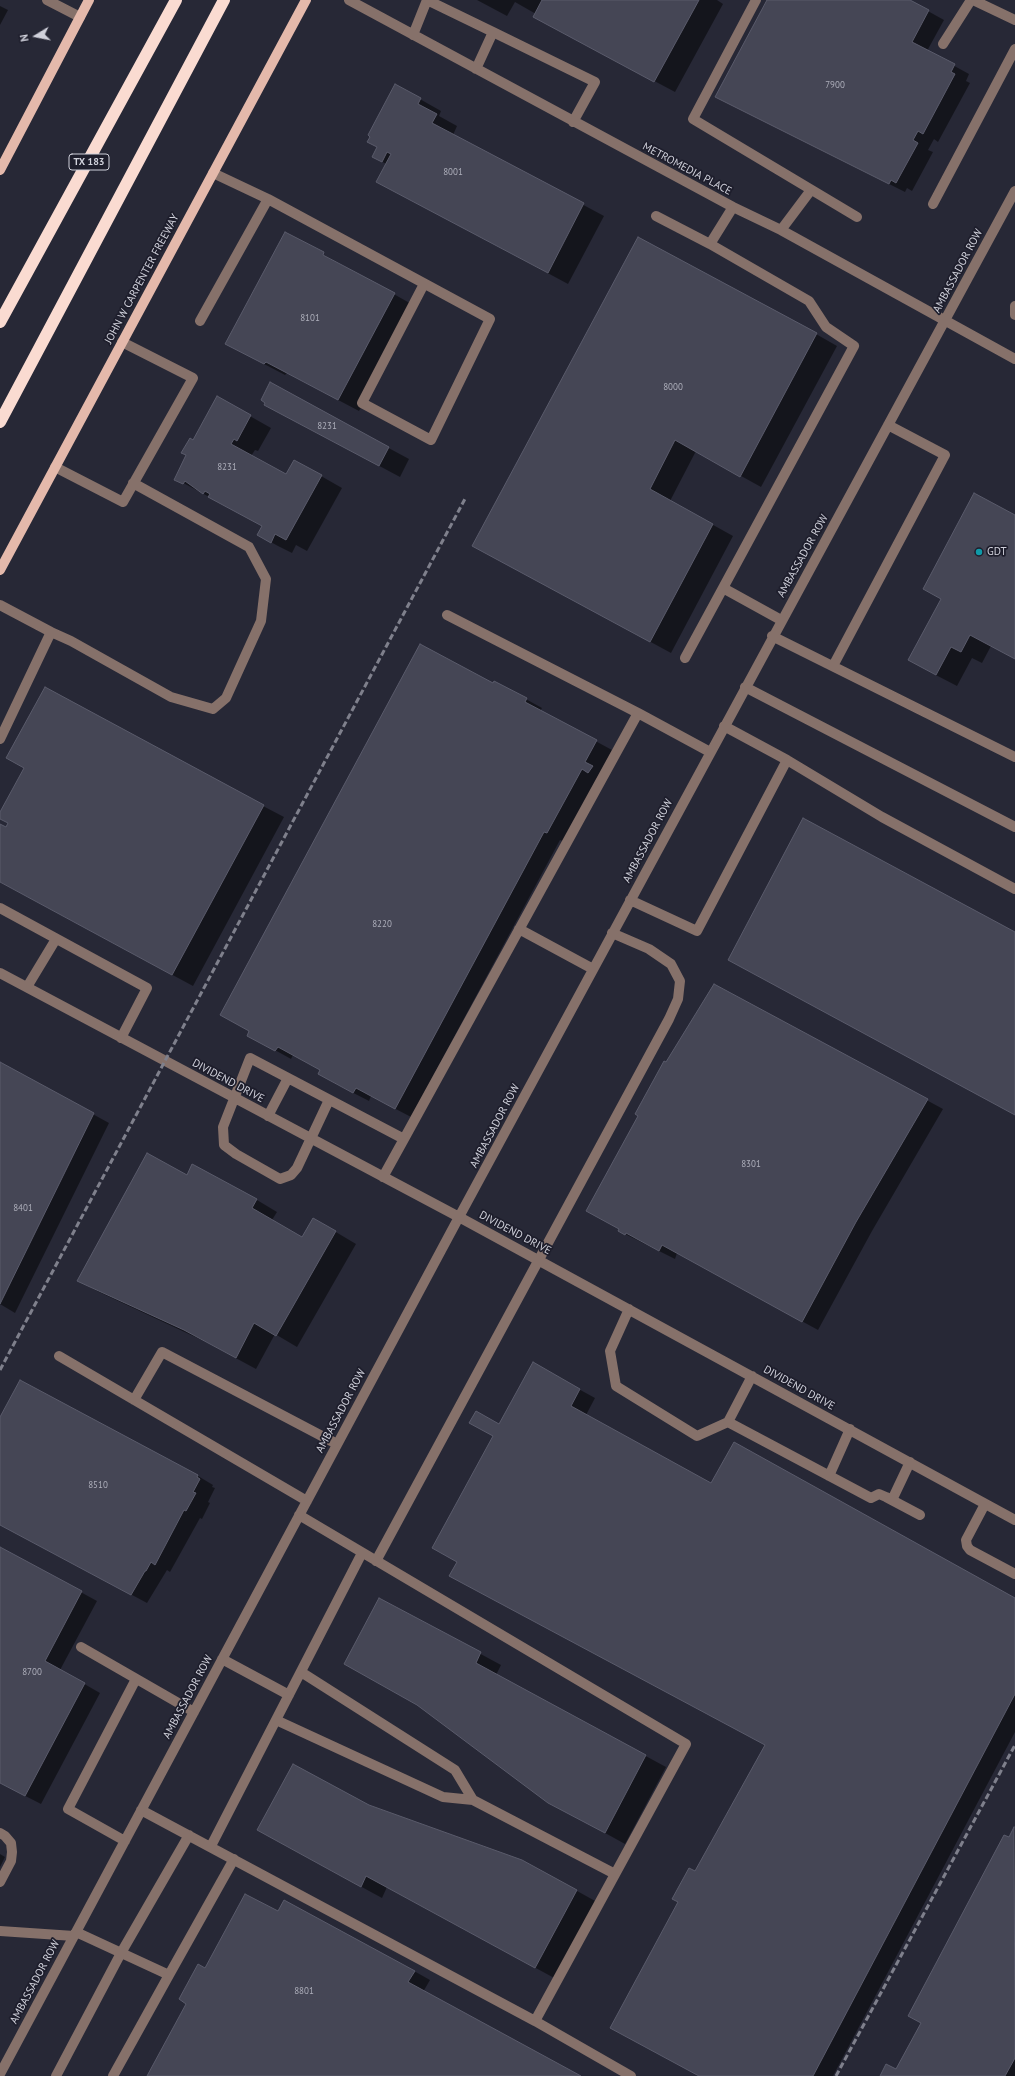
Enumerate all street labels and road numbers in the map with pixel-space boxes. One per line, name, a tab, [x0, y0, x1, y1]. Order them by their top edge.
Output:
street label: METROMEDIA PLACE	[640, 140, 734, 198]
road number: TX 183	[69, 154, 109, 170]
street label: JOHN W CARPENTER FREEWAY	[102, 212, 182, 346]
street label: AMBASSADOR ROW	[930, 227, 986, 315]
street label: AMBASSADOR ROW	[775, 512, 831, 600]
street label: AMBASSADOR ROW	[620, 797, 676, 885]
street label: DIVIDEND DRIVE	[190, 1056, 266, 1106]
street label: AMBASSADOR ROW	[467, 1082, 523, 1170]
street label: DIVIDEND DRIVE	[477, 1208, 553, 1258]
street label: DIVIDEND DRIVE	[761, 1363, 837, 1413]
street label: AMBASSADOR ROW	[313, 1367, 369, 1455]
street label: AMBASSADOR ROW	[160, 1653, 216, 1741]
street label: AMBASSADOR ROW	[7, 1938, 63, 2026]

